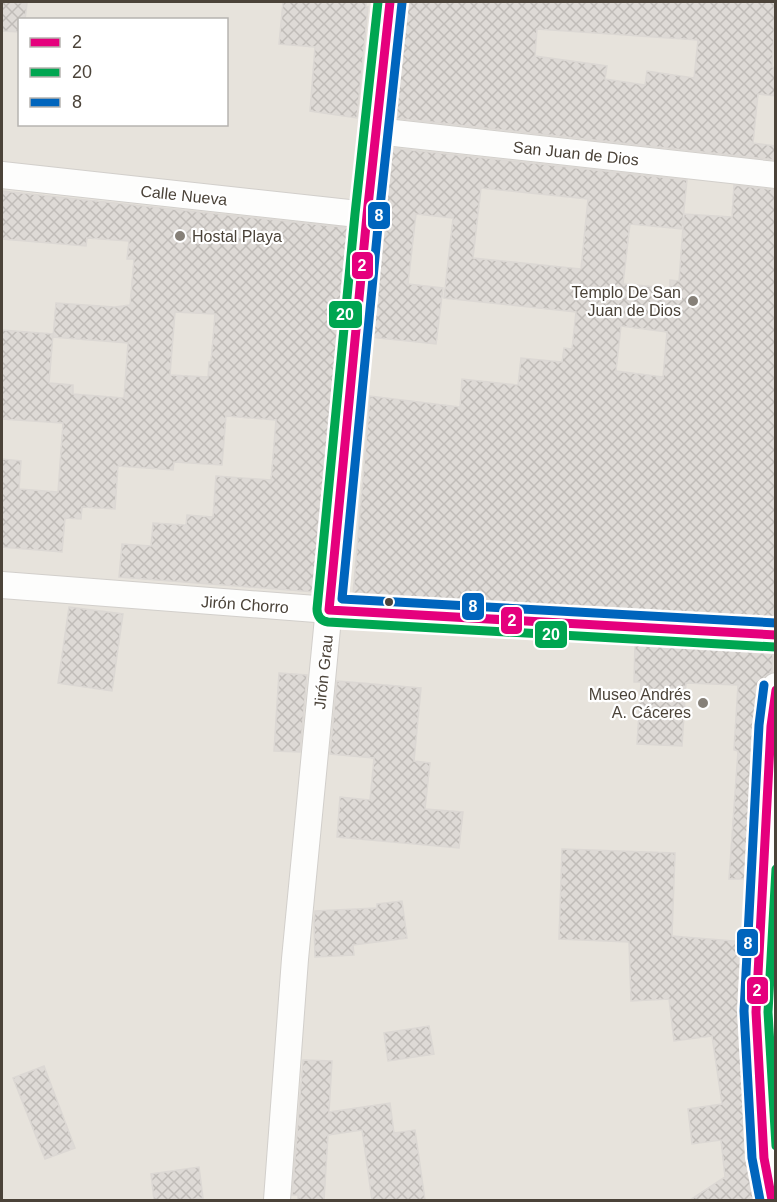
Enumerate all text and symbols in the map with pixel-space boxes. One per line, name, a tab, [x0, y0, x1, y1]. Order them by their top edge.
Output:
legend	[18, 18, 228, 126]
text: 2	[72, 32, 82, 52]
text: 20	[72, 62, 92, 82]
text: 8	[72, 92, 82, 112]
street label: San Juan de Dios	[512, 138, 640, 169]
street label: Calle Nueva	[140, 182, 228, 209]
line badge: 8	[367, 201, 391, 230]
text: 8	[375, 207, 384, 224]
place label: Hostal Playa	[192, 228, 282, 245]
marker: Hostal Playa	[173, 229, 187, 243]
line badge: 2	[351, 251, 374, 280]
text: 2	[358, 257, 367, 274]
place label: Templo De San Juan de Dios	[572, 284, 681, 319]
marker: Templo De San Juan de Dios	[686, 294, 700, 308]
line badge: 20	[328, 300, 363, 329]
text: 20	[336, 306, 354, 323]
line badge: 8	[461, 592, 485, 621]
street label: Jirón Chorro	[200, 593, 290, 616]
unlabelled marker	[383, 596, 395, 608]
text: 8	[469, 598, 478, 615]
line badge: 2	[500, 606, 523, 635]
text: 2	[508, 612, 517, 629]
line badge: 20	[534, 620, 568, 649]
text: 20	[542, 626, 560, 643]
street label: Jirón Grau	[311, 634, 336, 710]
place label: Museo Andrés A. Cáceres	[589, 686, 691, 721]
marker: Museo Andrés A. Cáceres	[696, 696, 710, 710]
line badge: 8	[736, 928, 759, 957]
text: 8	[744, 935, 753, 952]
line badge: 2	[746, 976, 769, 1005]
text: 2	[753, 982, 762, 999]

